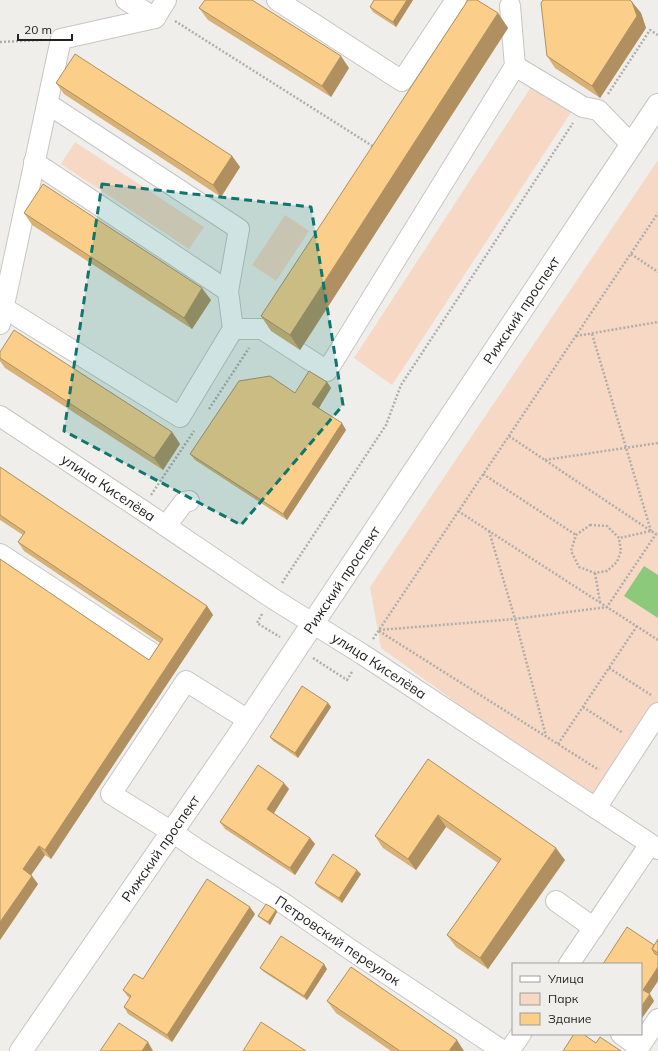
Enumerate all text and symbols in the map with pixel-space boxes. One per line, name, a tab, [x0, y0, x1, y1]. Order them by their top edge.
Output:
scale bar	[18, 16, 72, 42]
text: 20 m	[24, 22, 52, 37]
street label: Рижский проспект	[479, 252, 564, 368]
street label: улица Киселёва	[58, 450, 159, 525]
street label: Рижский проспект	[300, 522, 385, 637]
street label: улица Киселёва	[328, 628, 430, 703]
street label: Рижский проспект	[117, 791, 204, 905]
street label: Петровский переулок	[272, 891, 404, 990]
legend	[512, 963, 642, 1035]
text: Улица	[547, 971, 584, 986]
text: Парк	[548, 991, 579, 1006]
text: Здание	[548, 1011, 592, 1026]

